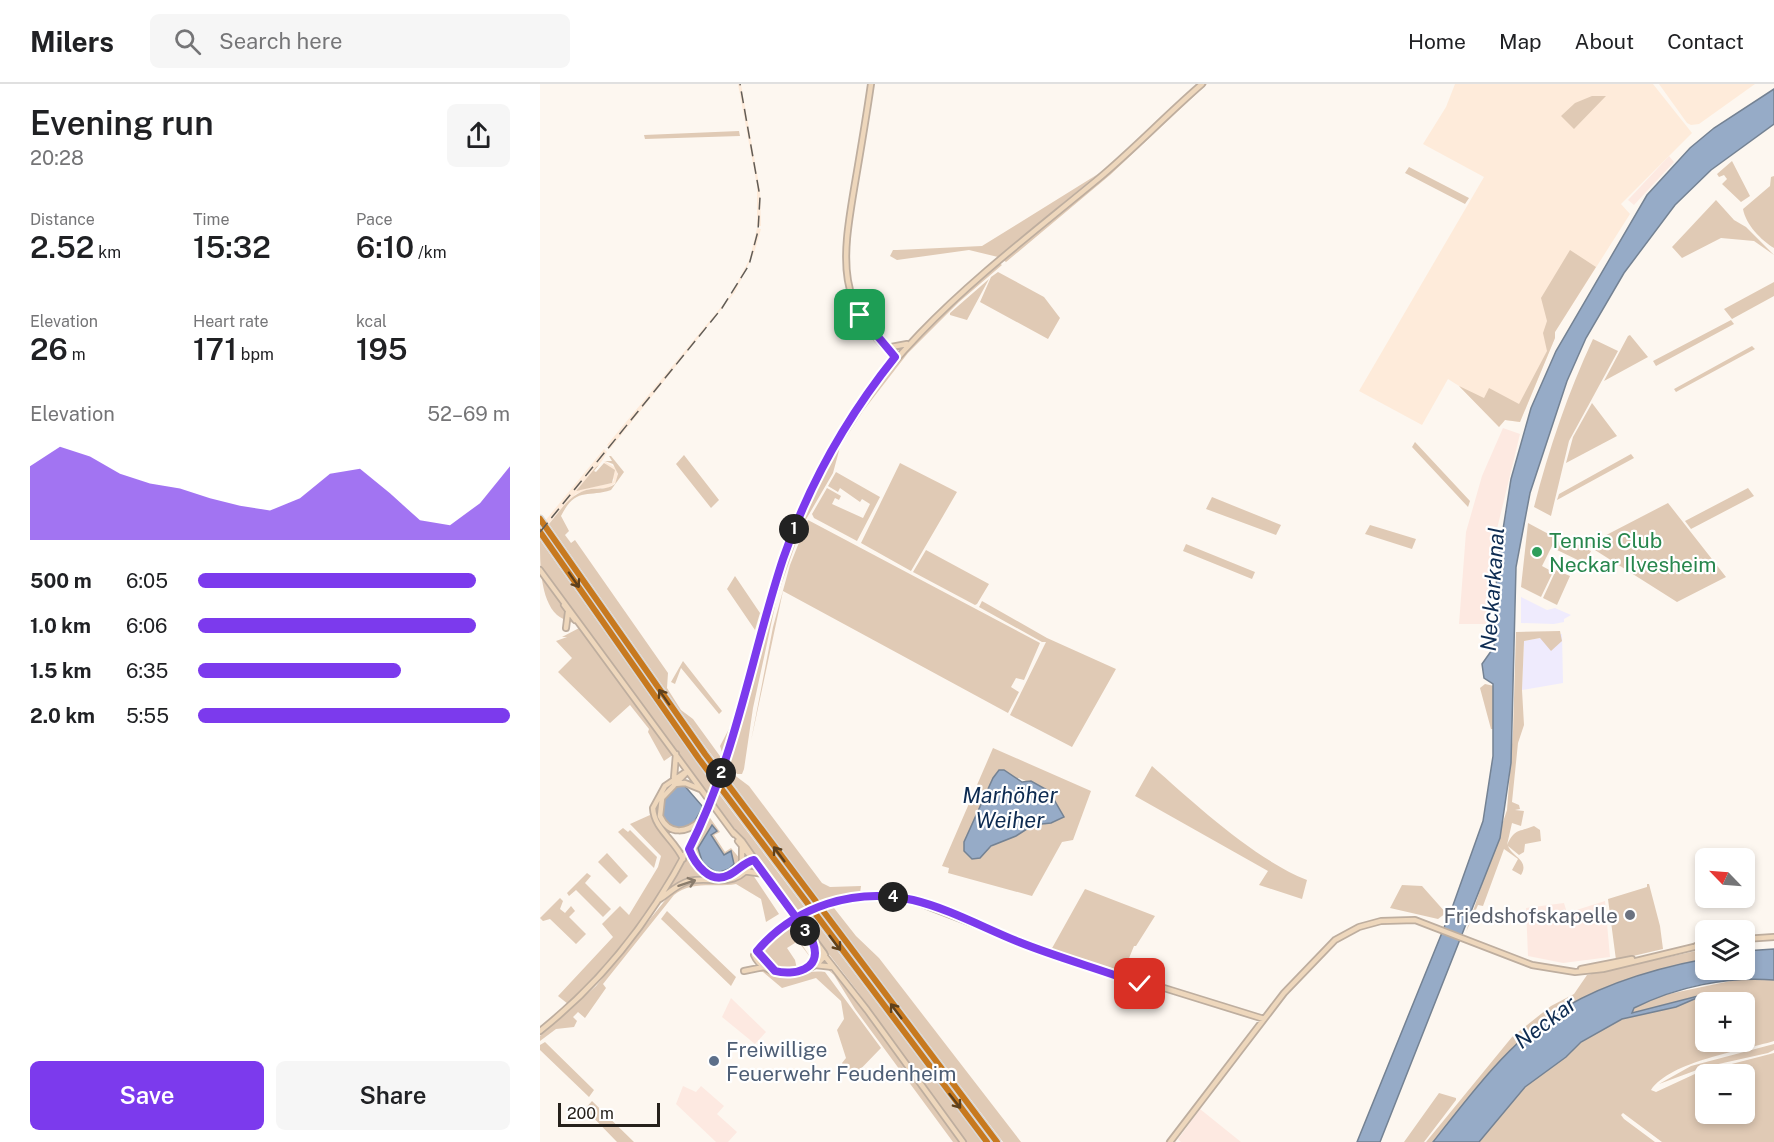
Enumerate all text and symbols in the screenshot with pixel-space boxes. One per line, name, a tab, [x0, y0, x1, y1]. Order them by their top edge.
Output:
search box	[150, 14, 570, 68]
text: Milers	[30, 25, 114, 58]
icon: search	[171, 25, 204, 58]
text: Search here	[219, 28, 343, 54]
text: Home	[1408, 29, 1466, 54]
text: Map	[1499, 29, 1542, 54]
text: About	[1575, 29, 1634, 54]
text: Contact	[1667, 29, 1744, 54]
text: Evening run	[30, 104, 213, 142]
button: share	[447, 104, 510, 167]
text: 20:28	[30, 146, 84, 170]
text: Distance	[30, 210, 95, 229]
text: Time	[193, 210, 229, 229]
text: Pace	[356, 210, 393, 229]
text: 2.52	[30, 229, 94, 265]
text: 15:32	[193, 229, 271, 265]
text: 6:10	[356, 229, 414, 265]
text: km	[94, 243, 121, 262]
text: /km	[414, 243, 447, 262]
pin	[834, 289, 885, 340]
icon: arrive	[843, 298, 876, 331]
text: Elevation	[30, 312, 98, 331]
text: Heart rate	[193, 312, 269, 331]
text: kcal	[356, 312, 387, 331]
text: 26	[30, 331, 68, 367]
text: 171	[193, 331, 237, 367]
text: 195	[356, 331, 408, 367]
text: m	[68, 345, 86, 364]
text: bpm	[237, 345, 274, 364]
text: Elevation	[30, 402, 115, 426]
text: 52–69 m	[427, 402, 510, 426]
pin: 1	[779, 514, 809, 544]
text: 1	[791, 519, 797, 538]
water label: Neckarkanal	[1475, 526, 1509, 652]
place label: Tennis Club Neckar Ilvesheim	[1549, 528, 1717, 577]
marker: Tennis Club Neckar Ilvesheim	[1530, 545, 1544, 559]
text: 500 m	[30, 569, 92, 593]
text: 6:05	[126, 569, 168, 593]
one-way arrow	[568, 571, 580, 587]
text: 1.0 km	[30, 614, 91, 638]
text: 6:06	[126, 614, 168, 638]
text: 1.5 km	[30, 659, 91, 683]
text: 6:35	[126, 659, 168, 683]
one-way arrow	[658, 689, 670, 705]
text: 2.0 km	[30, 704, 95, 728]
text: 5:55	[126, 704, 169, 728]
pin: 2	[706, 758, 736, 788]
text: 2	[716, 763, 726, 782]
water label: Marhöher Weiher	[962, 782, 1059, 833]
one-way arrow	[773, 847, 786, 863]
north arrow	[1695, 848, 1755, 908]
map controls	[1695, 848, 1755, 1124]
one-way arrow	[677, 877, 696, 888]
pin: 4	[878, 882, 908, 912]
text: 4	[888, 887, 898, 906]
place label: Friedshofskapelle	[1443, 903, 1618, 928]
marker: Friedshofskapelle	[1623, 908, 1637, 922]
pin: 3	[790, 916, 820, 946]
button: layers	[1695, 920, 1755, 980]
text: 3	[800, 921, 810, 940]
one-way arrow	[829, 934, 842, 950]
pin	[1114, 958, 1165, 1009]
icon: check	[1123, 967, 1156, 1000]
water label: Neckar	[1509, 990, 1582, 1054]
button: +	[1695, 992, 1755, 1052]
one-way arrow	[890, 1003, 902, 1019]
place label: Freiwillige Feuerwehr Feudenheim	[726, 1037, 956, 1086]
marker: Freiwillige Feuerwehr Feudenheim	[707, 1054, 721, 1068]
button: Save	[30, 1061, 264, 1130]
button: Share	[276, 1061, 510, 1130]
button: −	[1695, 1064, 1755, 1124]
one-way arrow	[949, 1093, 962, 1109]
scale bar	[558, 1100, 660, 1128]
text: 200 m	[567, 1104, 614, 1123]

